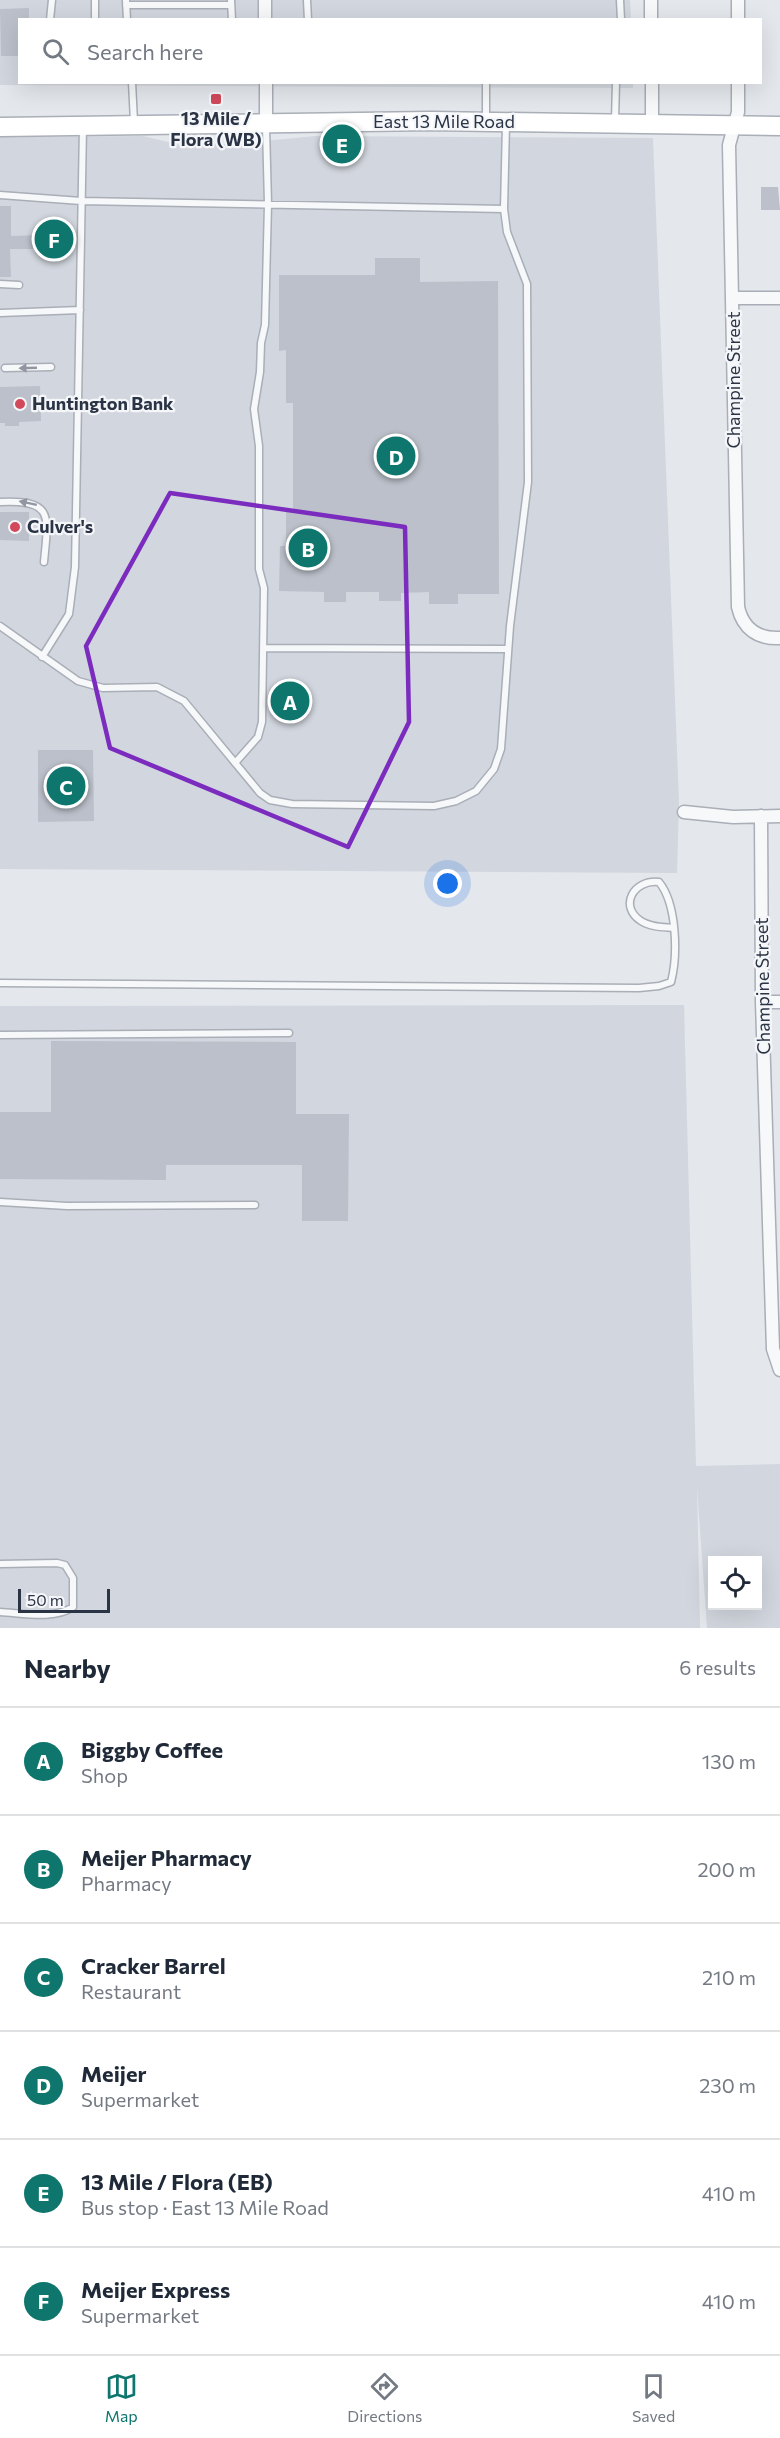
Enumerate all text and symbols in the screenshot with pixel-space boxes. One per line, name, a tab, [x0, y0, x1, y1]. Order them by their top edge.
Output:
search box	[18, 18, 762, 84]
icon: search	[39, 35, 72, 68]
text: Search here	[87, 38, 203, 65]
marker: 13 Mile / Flora (WB)	[209, 92, 223, 106]
place label: 13 Mile / Flora (WB)	[170, 107, 262, 150]
street label: East 13 Mile Road	[373, 110, 515, 132]
pin: E	[322, 122, 362, 166]
pin: F	[34, 216, 74, 262]
street label: Champine Street	[722, 311, 744, 449]
one-way arrow	[19, 363, 38, 372]
place label: Huntington Bank	[32, 392, 174, 414]
marker: Huntington Bank	[13, 397, 27, 411]
pin: D	[376, 434, 416, 478]
one-way arrow	[18, 498, 37, 507]
place label: Culver's	[27, 515, 93, 537]
marker: Culver's	[8, 520, 22, 534]
pin: B	[288, 526, 328, 570]
pin: A	[270, 678, 310, 724]
pin: C	[46, 764, 86, 808]
your location	[433, 869, 462, 898]
street label: Champine Street	[750, 917, 774, 1055]
map controls	[708, 1556, 762, 1610]
button: locate	[708, 1556, 762, 1610]
scale bar	[18, 1586, 110, 1614]
text: 50 m	[27, 1590, 64, 1609]
text: Nearby	[24, 1652, 111, 1683]
text: 6 results	[679, 1655, 756, 1679]
text: Biggby Coffee	[81, 1736, 223, 1763]
text: A	[36, 1749, 51, 1773]
text: 130 m	[702, 1749, 756, 1773]
text: Shop	[81, 1763, 128, 1787]
text: Meijer Pharmacy	[81, 1844, 252, 1871]
text: B	[37, 1857, 50, 1881]
text: 200 m	[698, 1857, 756, 1881]
text: Pharmacy	[81, 1871, 172, 1895]
text: Cracker Barrel	[81, 1952, 226, 1979]
text: C	[37, 1965, 50, 1989]
text: 210 m	[702, 1965, 756, 1989]
text: Restaurant	[81, 1979, 181, 2003]
text: Meijer	[81, 2060, 147, 2087]
text: D	[36, 2073, 51, 2097]
text: 230 m	[699, 2073, 756, 2097]
text: Supermarket	[81, 2087, 199, 2111]
text: 13 Mile / Flora (EB)	[81, 2168, 273, 2195]
text: E	[38, 2181, 49, 2205]
text: 410 m	[702, 2181, 756, 2205]
text: Bus stop · East 13 Mile Road	[81, 2195, 329, 2219]
text: Meijer Express	[81, 2276, 230, 2303]
text: F	[38, 2289, 49, 2313]
text: 410 m	[702, 2289, 756, 2313]
text: Supermarket	[81, 2303, 199, 2327]
tab: Map	[105, 2370, 138, 2425]
tab: Directions	[347, 2370, 422, 2425]
tab: Saved	[632, 2370, 675, 2425]

